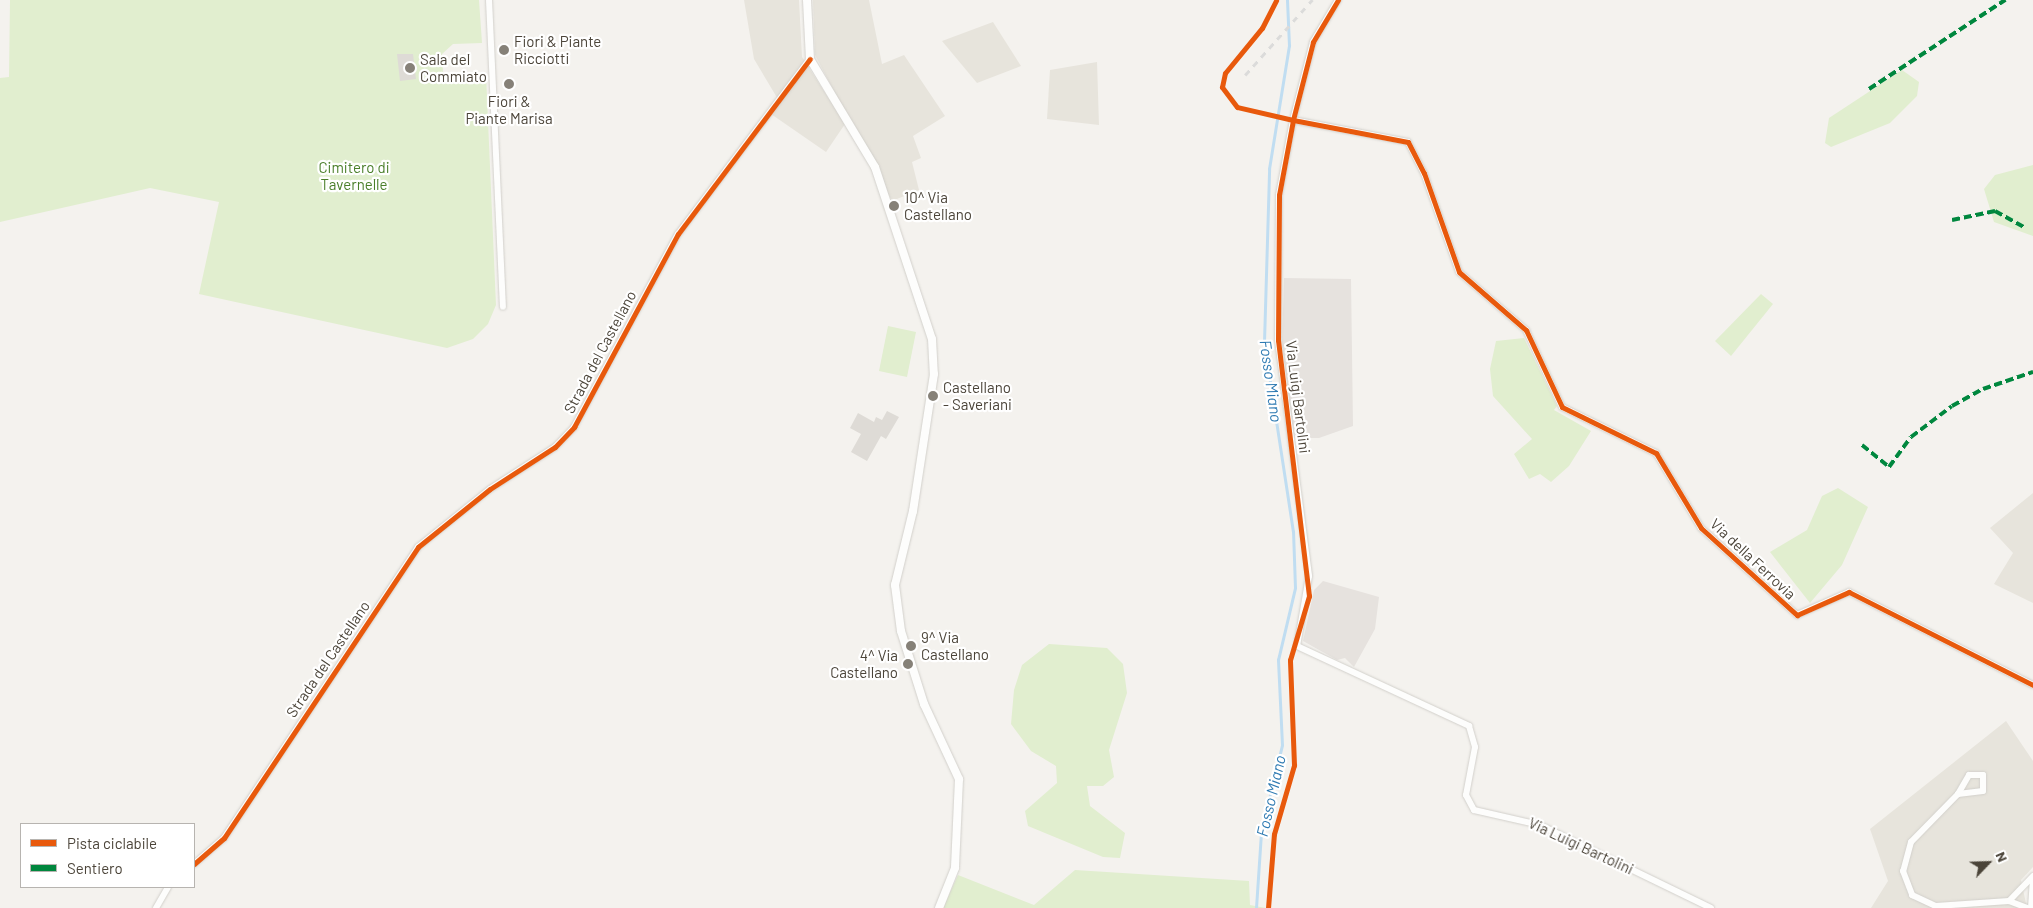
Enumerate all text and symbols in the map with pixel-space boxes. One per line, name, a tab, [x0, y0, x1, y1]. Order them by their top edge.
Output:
place label: Fiori & Piante Ricciotti	[514, 32, 601, 67]
marker: Fiori & Piante Ricciotti	[498, 44, 510, 56]
place label: Sala del Commiato	[420, 50, 487, 85]
marker: Sala del Commiato	[404, 62, 416, 74]
marker: Fiori & Piante Marisa	[503, 78, 515, 90]
place label: Fiori & Piante Marisa	[465, 92, 553, 127]
park label: Cimitero di Tavernelle	[319, 158, 389, 193]
place label: 10^ Via Castellano	[904, 188, 972, 223]
marker: 10^ Via Castellano	[888, 200, 900, 212]
street label: Strada del Castellano	[560, 287, 640, 417]
water label: Fosso Miano	[1256, 338, 1286, 424]
street label: Via Luigi Bartolini	[1282, 339, 1314, 455]
place label: Castellano - Saveriani	[943, 378, 1012, 413]
marker: Castellano - Saveriani	[927, 390, 939, 402]
street label: Via della Ferrovia	[1707, 515, 1799, 603]
street label: Strada del Castellano	[282, 597, 374, 721]
place label: 9^ Via Castellano	[921, 628, 989, 663]
marker: 9^ Via Castellano	[905, 640, 917, 652]
place label: 4^ Via Castellano	[830, 646, 898, 681]
marker: 4^ Via Castellano	[902, 658, 914, 670]
water label: Fosso Miano	[1252, 753, 1290, 839]
street label: Via Luigi Bartolini	[1526, 814, 1636, 878]
legend	[20, 823, 195, 888]
text: Pista ciclabile	[67, 834, 157, 852]
north arrow	[1963, 838, 2013, 888]
text: N	[1993, 849, 2012, 864]
text: Sentiero	[67, 859, 123, 877]

